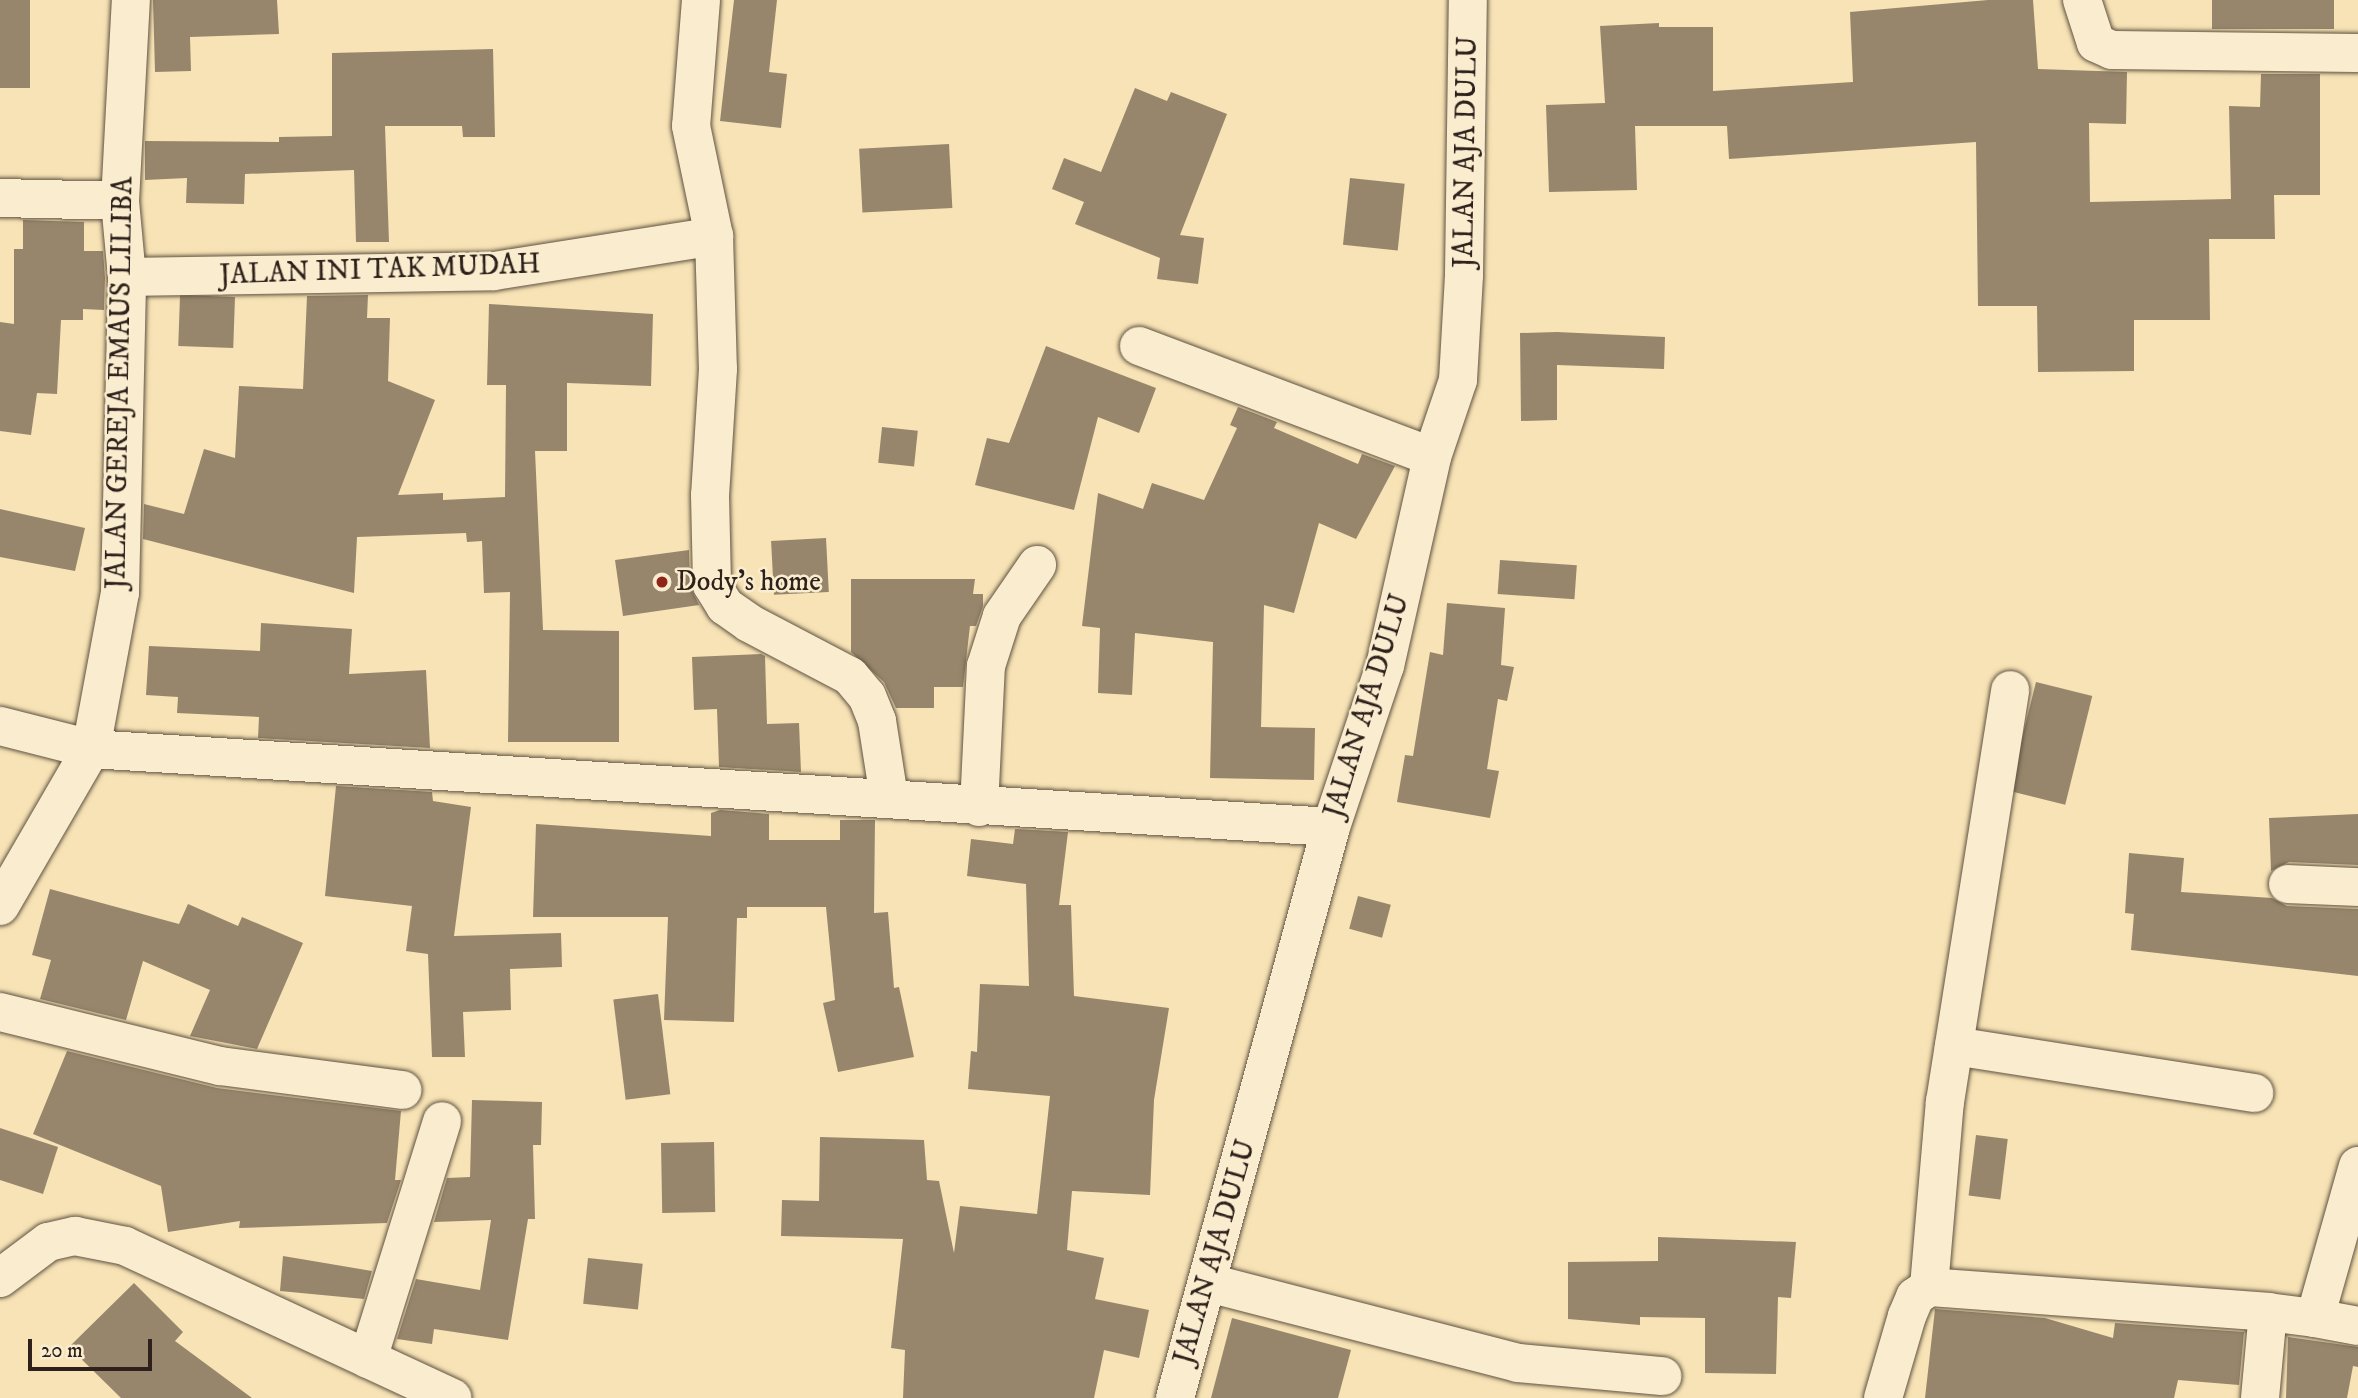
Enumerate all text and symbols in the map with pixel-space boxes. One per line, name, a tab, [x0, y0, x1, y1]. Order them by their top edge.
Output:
street label: JALAN AJA DULU	[1447, 36, 1485, 268]
street label: JALAN GEREJA EMAUS LILIBA	[100, 176, 140, 590]
street label: JALAN INI TAK MUDAH	[219, 248, 541, 292]
place label: Dody's home	[676, 565, 821, 599]
marker: Dody's home	[654, 574, 670, 590]
street label: JALAN AJA DULU	[1317, 590, 1417, 822]
street label: JALAN AJA DULU	[1167, 1136, 1263, 1368]
scale bar	[32, 1324, 156, 1368]
text: 20 m	[41, 1338, 83, 1364]

